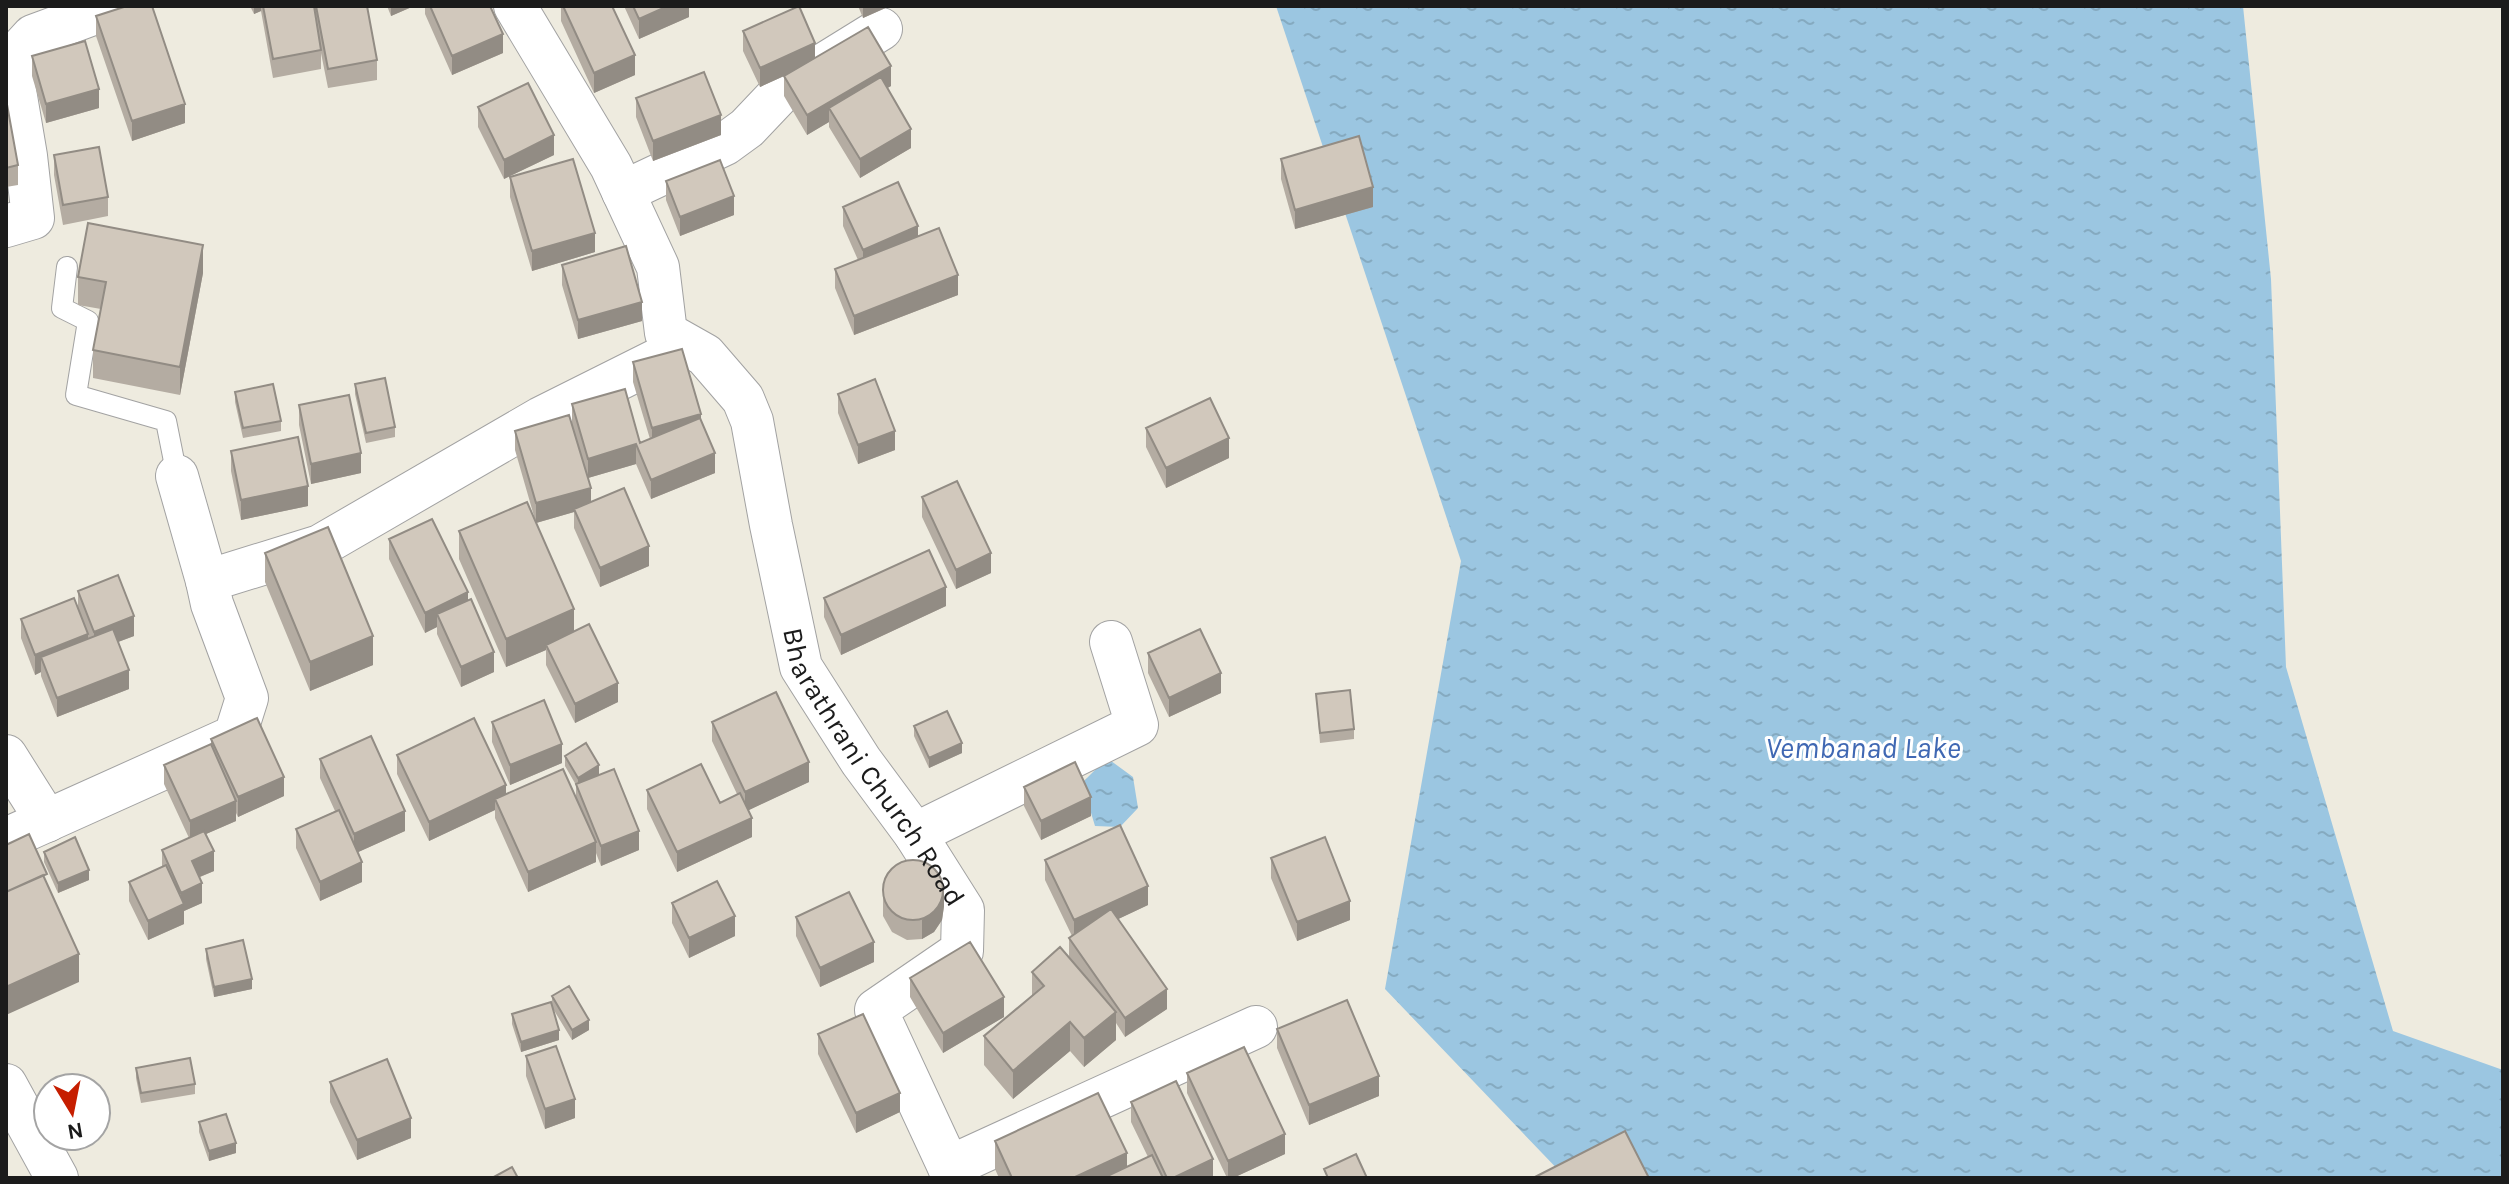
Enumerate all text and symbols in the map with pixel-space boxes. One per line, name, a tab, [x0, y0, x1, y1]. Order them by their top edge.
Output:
street label: Bharathrani Church Road	[776, 625, 972, 912]
water label: Vembanad Lake	[1765, 730, 1961, 766]
north arrow	[32, 1072, 112, 1152]
text: N	[65, 1117, 85, 1145]

